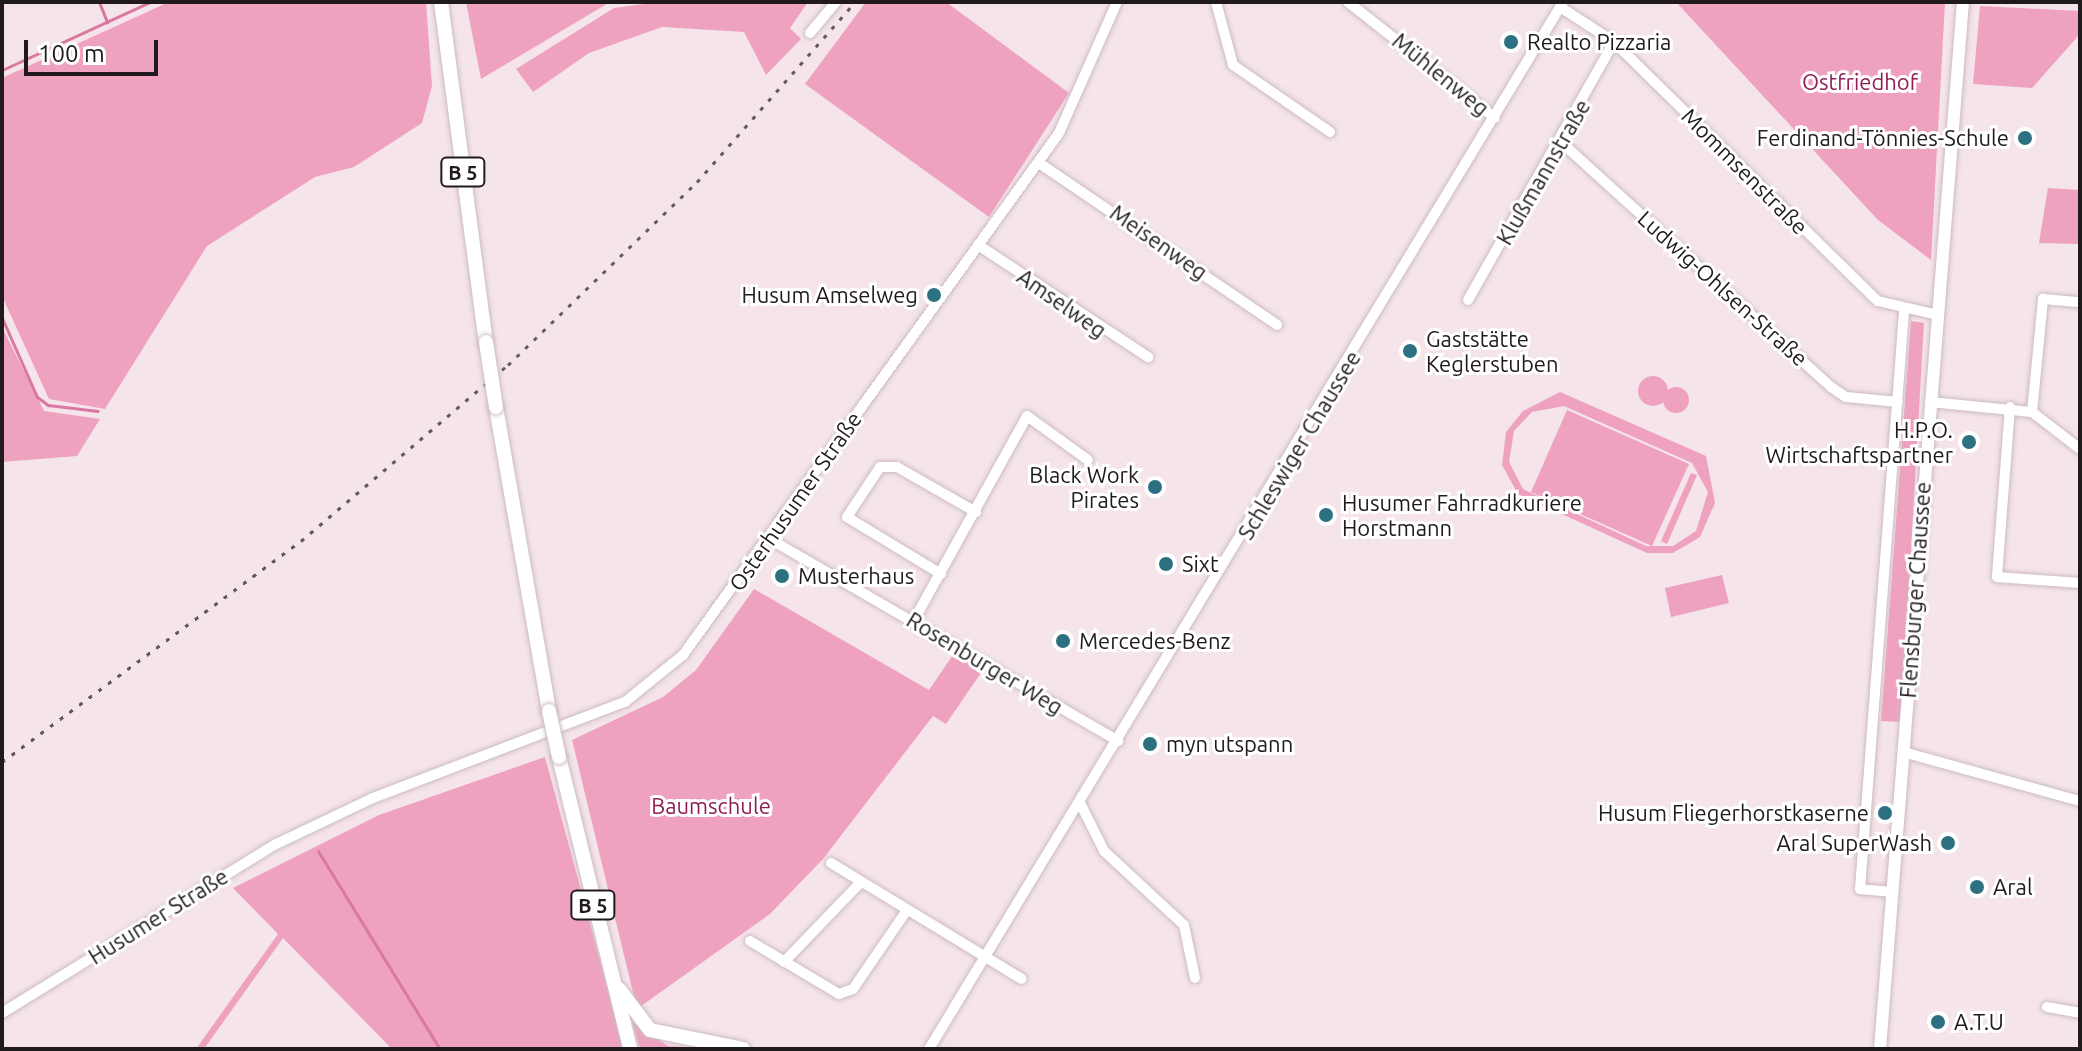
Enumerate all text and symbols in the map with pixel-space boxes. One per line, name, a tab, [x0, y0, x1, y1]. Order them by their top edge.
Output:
scale bar	[28, 24, 162, 74]
street label: Mühlenweg	[1387, 27, 1495, 121]
place label: Realto Pizzaria	[1527, 29, 1671, 55]
marker: Realto Pizzaria	[1502, 33, 1520, 51]
text: 100 m	[38, 40, 105, 67]
park label: Ostfriedhof	[1802, 69, 1918, 95]
street label: Klußmannstraße	[1491, 95, 1595, 249]
street label: Mommsenstraße	[1676, 102, 1814, 240]
place label: Ferdinand-Tönnies-Schule	[1757, 125, 2009, 151]
marker: Ferdinand-Tönnies-Schule	[2016, 129, 2034, 147]
road number: B 5	[439, 156, 487, 188]
street label: Meisenweg	[1105, 199, 1213, 285]
street label: Ludwig-Ohlsen-Straße	[1633, 205, 1813, 371]
street label: Amselweg	[1012, 263, 1112, 343]
place label: Husum Amselweg	[741, 282, 918, 308]
marker: Husum Amselweg	[925, 286, 943, 304]
place label: Gaststätte Keglerstuben	[1426, 325, 1558, 376]
marker: Gaststätte Keglerstuben	[1401, 342, 1419, 360]
street label: Schleswiger Chaussee	[1232, 346, 1366, 544]
street label: Osterhusumer Straße	[723, 406, 867, 596]
place label: H.P.O. Wirtschaftspartner	[1765, 416, 1953, 468]
marker: H.P.O. Wirtschaftspartner	[1960, 433, 1978, 451]
place label: Black Work Pirates	[1029, 461, 1139, 512]
marker: Black Work Pirates	[1146, 478, 1164, 496]
street label: Flensburger Chaussee	[1894, 481, 1936, 699]
place label: Husumer Fahrradkuriere Horstmann	[1342, 489, 1582, 540]
marker: Husumer Fahrradkuriere Horstmann	[1317, 506, 1335, 524]
place label: Sixt	[1182, 551, 1219, 577]
marker: Sixt	[1157, 555, 1175, 573]
place label: Musterhaus	[798, 563, 914, 589]
marker: Musterhaus	[773, 567, 791, 585]
street label: Rosenburger Weg	[902, 606, 1068, 720]
place label: Mercedes-Benz	[1079, 628, 1231, 654]
marker: Mercedes-Benz	[1054, 632, 1072, 650]
place label: myn utspann	[1166, 731, 1293, 757]
marker: myn utspann	[1141, 735, 1159, 753]
park label: Baumschule	[651, 793, 771, 819]
place label: Husum Fliegerhorstkaserne	[1598, 800, 1869, 826]
marker: Husum Fliegerhorstkaserne	[1876, 804, 1894, 822]
place label: Aral SuperWash	[1777, 830, 1932, 856]
marker: Aral SuperWash	[1939, 834, 1957, 852]
street label: Husumer Straße	[83, 862, 233, 970]
place label: Aral	[1993, 874, 2033, 900]
marker: Aral	[1968, 878, 1986, 896]
road number: B 5	[569, 889, 617, 921]
place label: A.T.U	[1954, 1009, 2004, 1035]
marker: A.T.U	[1929, 1013, 1947, 1031]

